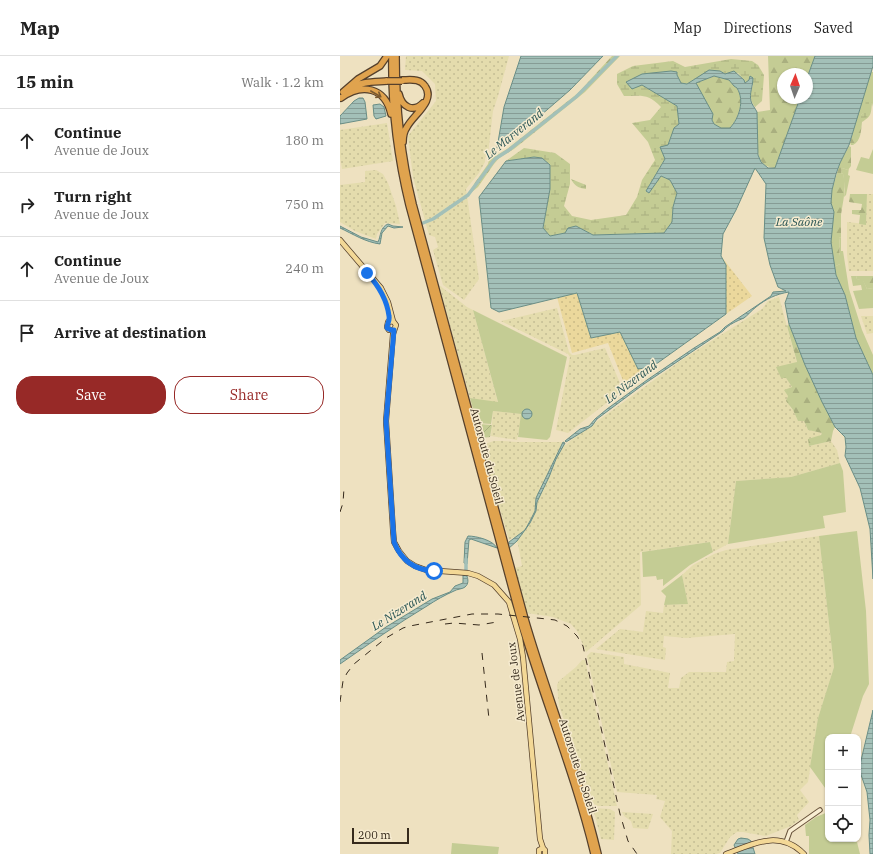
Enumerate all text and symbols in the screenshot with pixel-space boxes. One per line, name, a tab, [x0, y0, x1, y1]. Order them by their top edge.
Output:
text: Map	[20, 16, 60, 40]
text: Map	[673, 19, 702, 37]
text: Directions	[724, 19, 792, 37]
text: Saved	[814, 19, 853, 37]
north arrow	[777, 68, 813, 104]
text: 15 min	[16, 71, 74, 93]
text: Walk · 1.2 km	[241, 74, 324, 91]
one-way arrow	[370, 90, 382, 98]
water label: Le Marverand	[480, 105, 547, 163]
text: Continue	[54, 123, 121, 142]
icon: ahead	[16, 130, 38, 152]
text: 180 m	[285, 132, 324, 149]
text: Avenue de Joux	[54, 142, 149, 159]
text: Turn right	[54, 187, 132, 206]
icon: right	[16, 194, 38, 216]
text: 750 m	[285, 196, 324, 213]
text: Avenue de Joux	[54, 206, 149, 223]
water label: La Saône	[775, 214, 823, 229]
text: Continue	[54, 251, 121, 270]
icon: ahead	[16, 258, 38, 280]
text: 240 m	[285, 260, 324, 277]
route end	[358, 264, 376, 282]
text: Avenue de Joux	[54, 270, 149, 287]
icon: arrive	[16, 322, 38, 344]
text: Arrive at destination	[54, 323, 206, 342]
water label: Le Nizerand	[601, 357, 660, 407]
button: Save	[16, 376, 166, 414]
button: Share	[174, 376, 324, 414]
street label: Autoroute du Soleil	[467, 406, 507, 506]
route start	[425, 562, 443, 580]
water label: Le Nizerand	[368, 588, 429, 634]
street label: Avenue de Joux	[504, 641, 528, 723]
street label: Autoroute du Soleil	[556, 717, 600, 815]
map controls	[825, 734, 861, 842]
button: +	[825, 734, 861, 770]
button: −	[825, 770, 861, 806]
button: locate	[825, 806, 861, 842]
scale bar	[352, 826, 409, 845]
text: 200 m	[358, 828, 391, 842]

